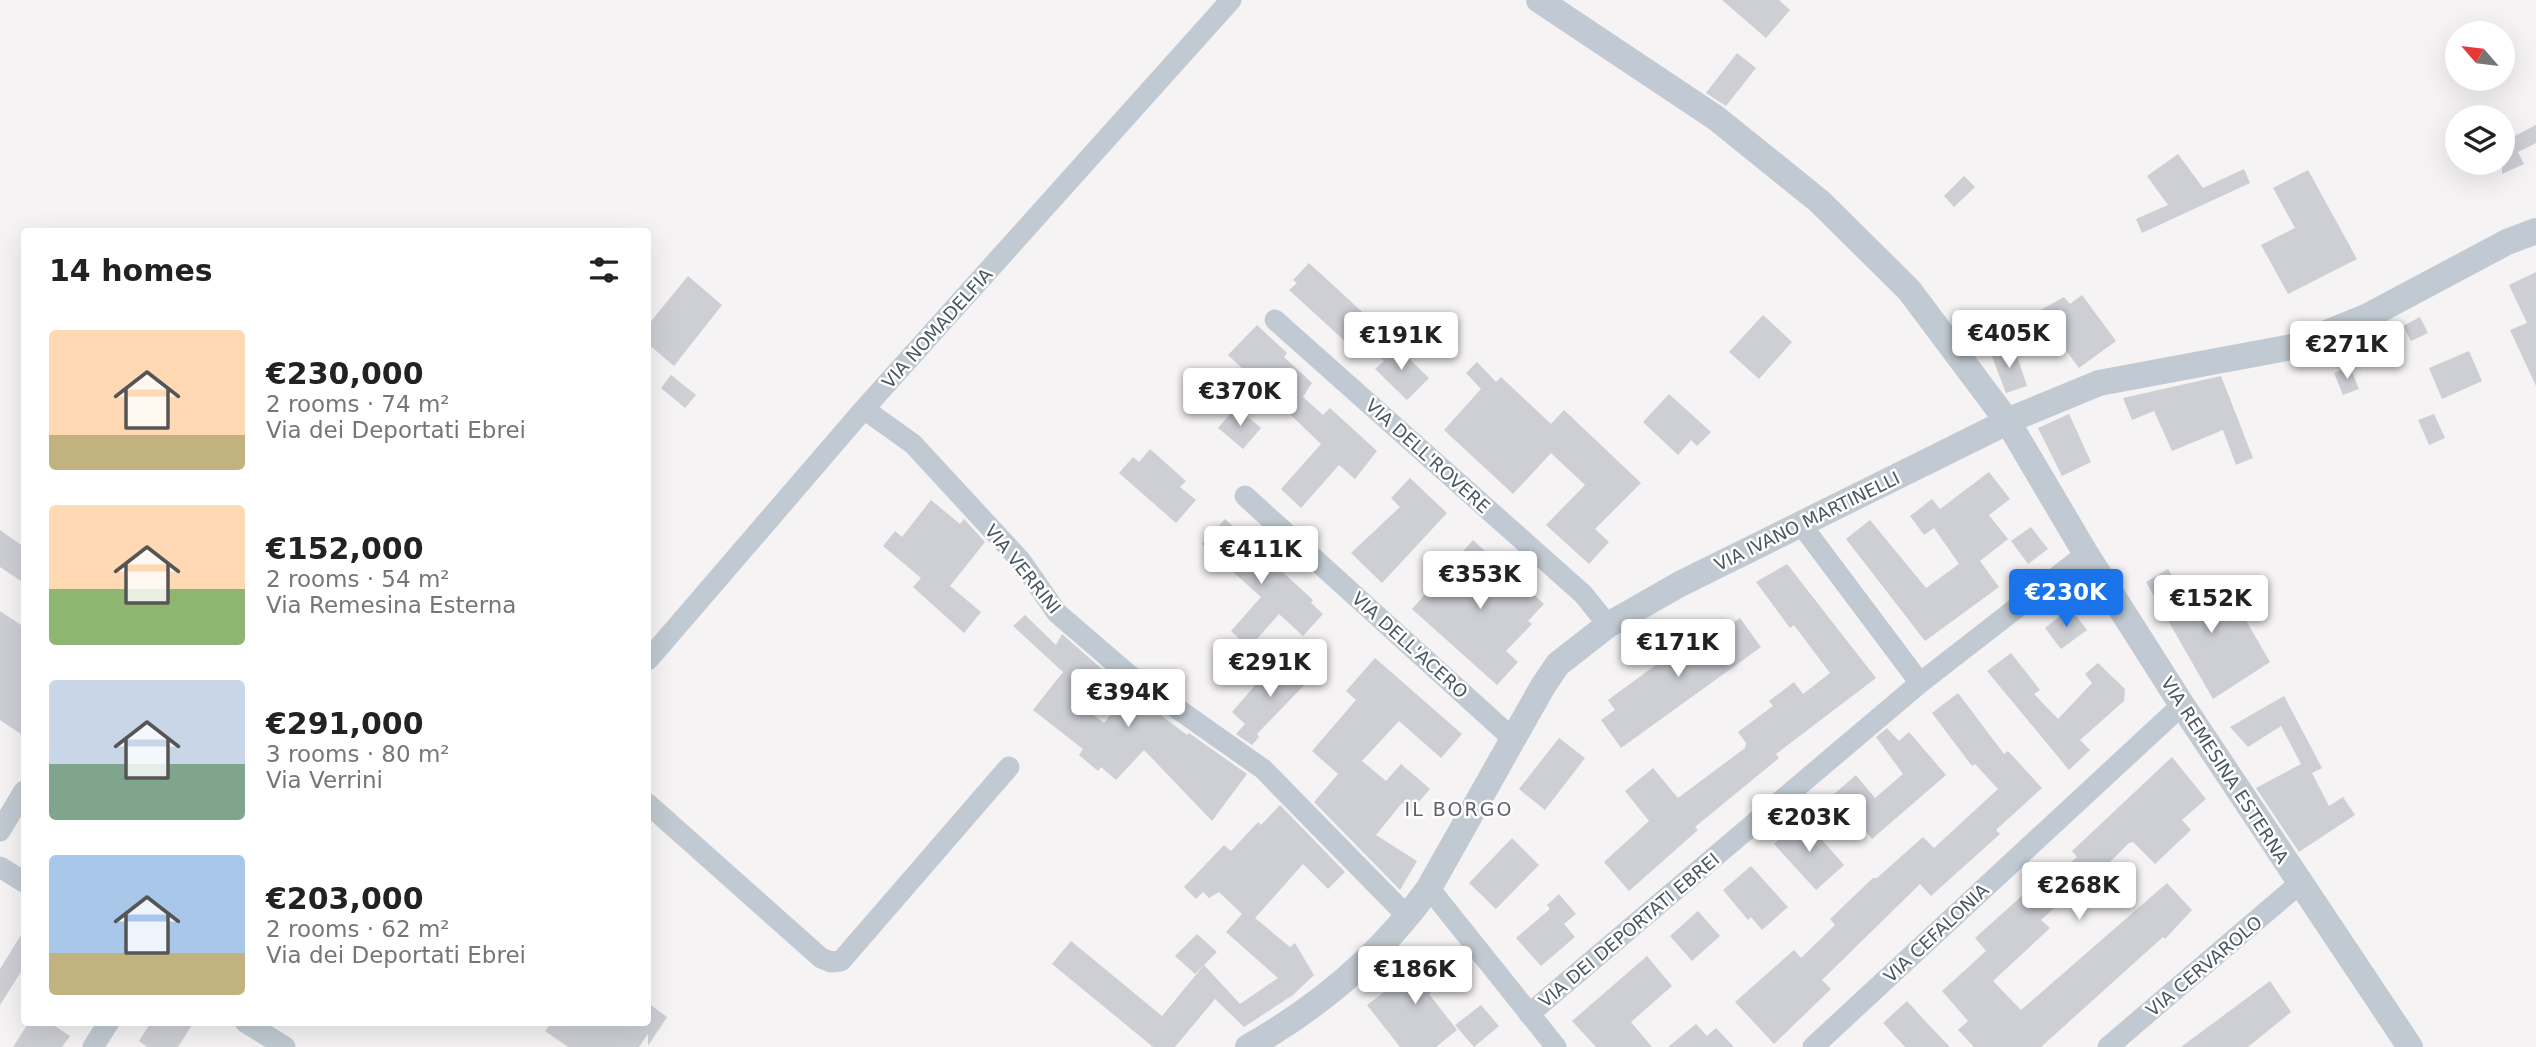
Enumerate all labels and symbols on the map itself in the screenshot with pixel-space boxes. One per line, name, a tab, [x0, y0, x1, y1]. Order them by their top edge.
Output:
north arrow	[2445, 21, 2515, 91]
street label: VIA NOMADELFIA	[878, 263, 997, 392]
pin: €405K	[1960, 310, 2058, 370]
pin: €191K	[1352, 312, 1450, 372]
pin: €271K	[2298, 322, 2396, 381]
pin: €370K	[1191, 368, 1289, 428]
street label: VIA DELL'ROVERE	[1362, 395, 1494, 517]
street label: VIA IVANO MARTINELLI	[1711, 467, 1903, 575]
street label: VIA VERRINI	[981, 520, 1065, 618]
pin: €411K	[1212, 526, 1310, 586]
pin: €353K	[1431, 552, 1529, 611]
pin: €230K	[2017, 570, 2115, 629]
pin: €152K	[2162, 576, 2260, 635]
street label: VIA DELL'ACERO	[1348, 588, 1472, 702]
pin: €171K	[1629, 620, 1727, 679]
pin: €291K	[1221, 640, 1319, 699]
pin: €394K	[1079, 670, 1177, 729]
street label: VIA REMESINA ESTERNA	[2157, 673, 2294, 868]
pin: €203K	[1760, 794, 1858, 854]
district label: IL BORGO	[1405, 798, 1513, 820]
street label: VIA DEI DEPORTATI EBREI	[1535, 848, 1723, 1012]
pin: €268K	[2030, 862, 2128, 922]
street label: VIA CEFALONIA	[1879, 879, 1993, 987]
street label: VIA CERVAROLO	[2142, 911, 2266, 1021]
pin: €186K	[1366, 946, 1464, 1006]

